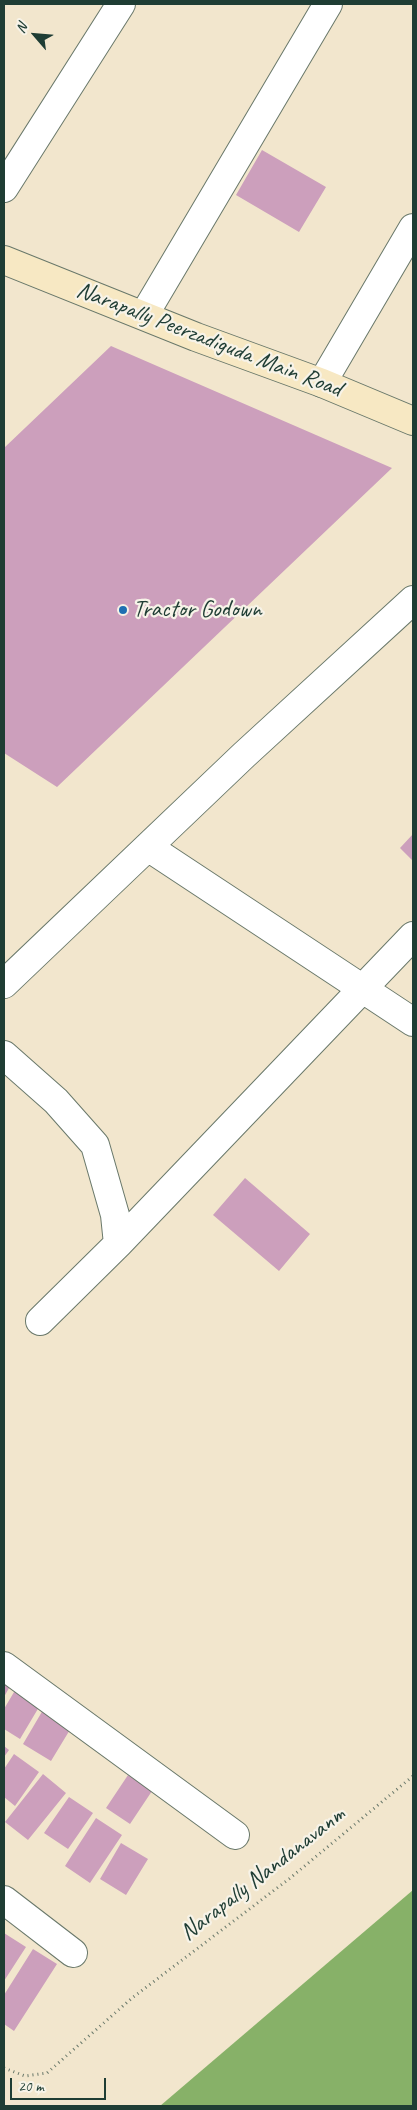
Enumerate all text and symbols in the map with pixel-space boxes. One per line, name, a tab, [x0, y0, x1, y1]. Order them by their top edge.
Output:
north arrow	[10, 10, 60, 60]
text: N	[12, 20, 31, 36]
street label: Narapally Peerzadiguda Main Road	[72, 276, 346, 404]
place label: Tractor Godown	[133, 596, 262, 624]
marker: Tractor Godown	[117, 604, 129, 616]
street label: Narapally Nandanavanm	[175, 1800, 351, 1948]
scale bar	[12, 2068, 109, 2100]
text: 20 m	[18, 2077, 44, 2096]

